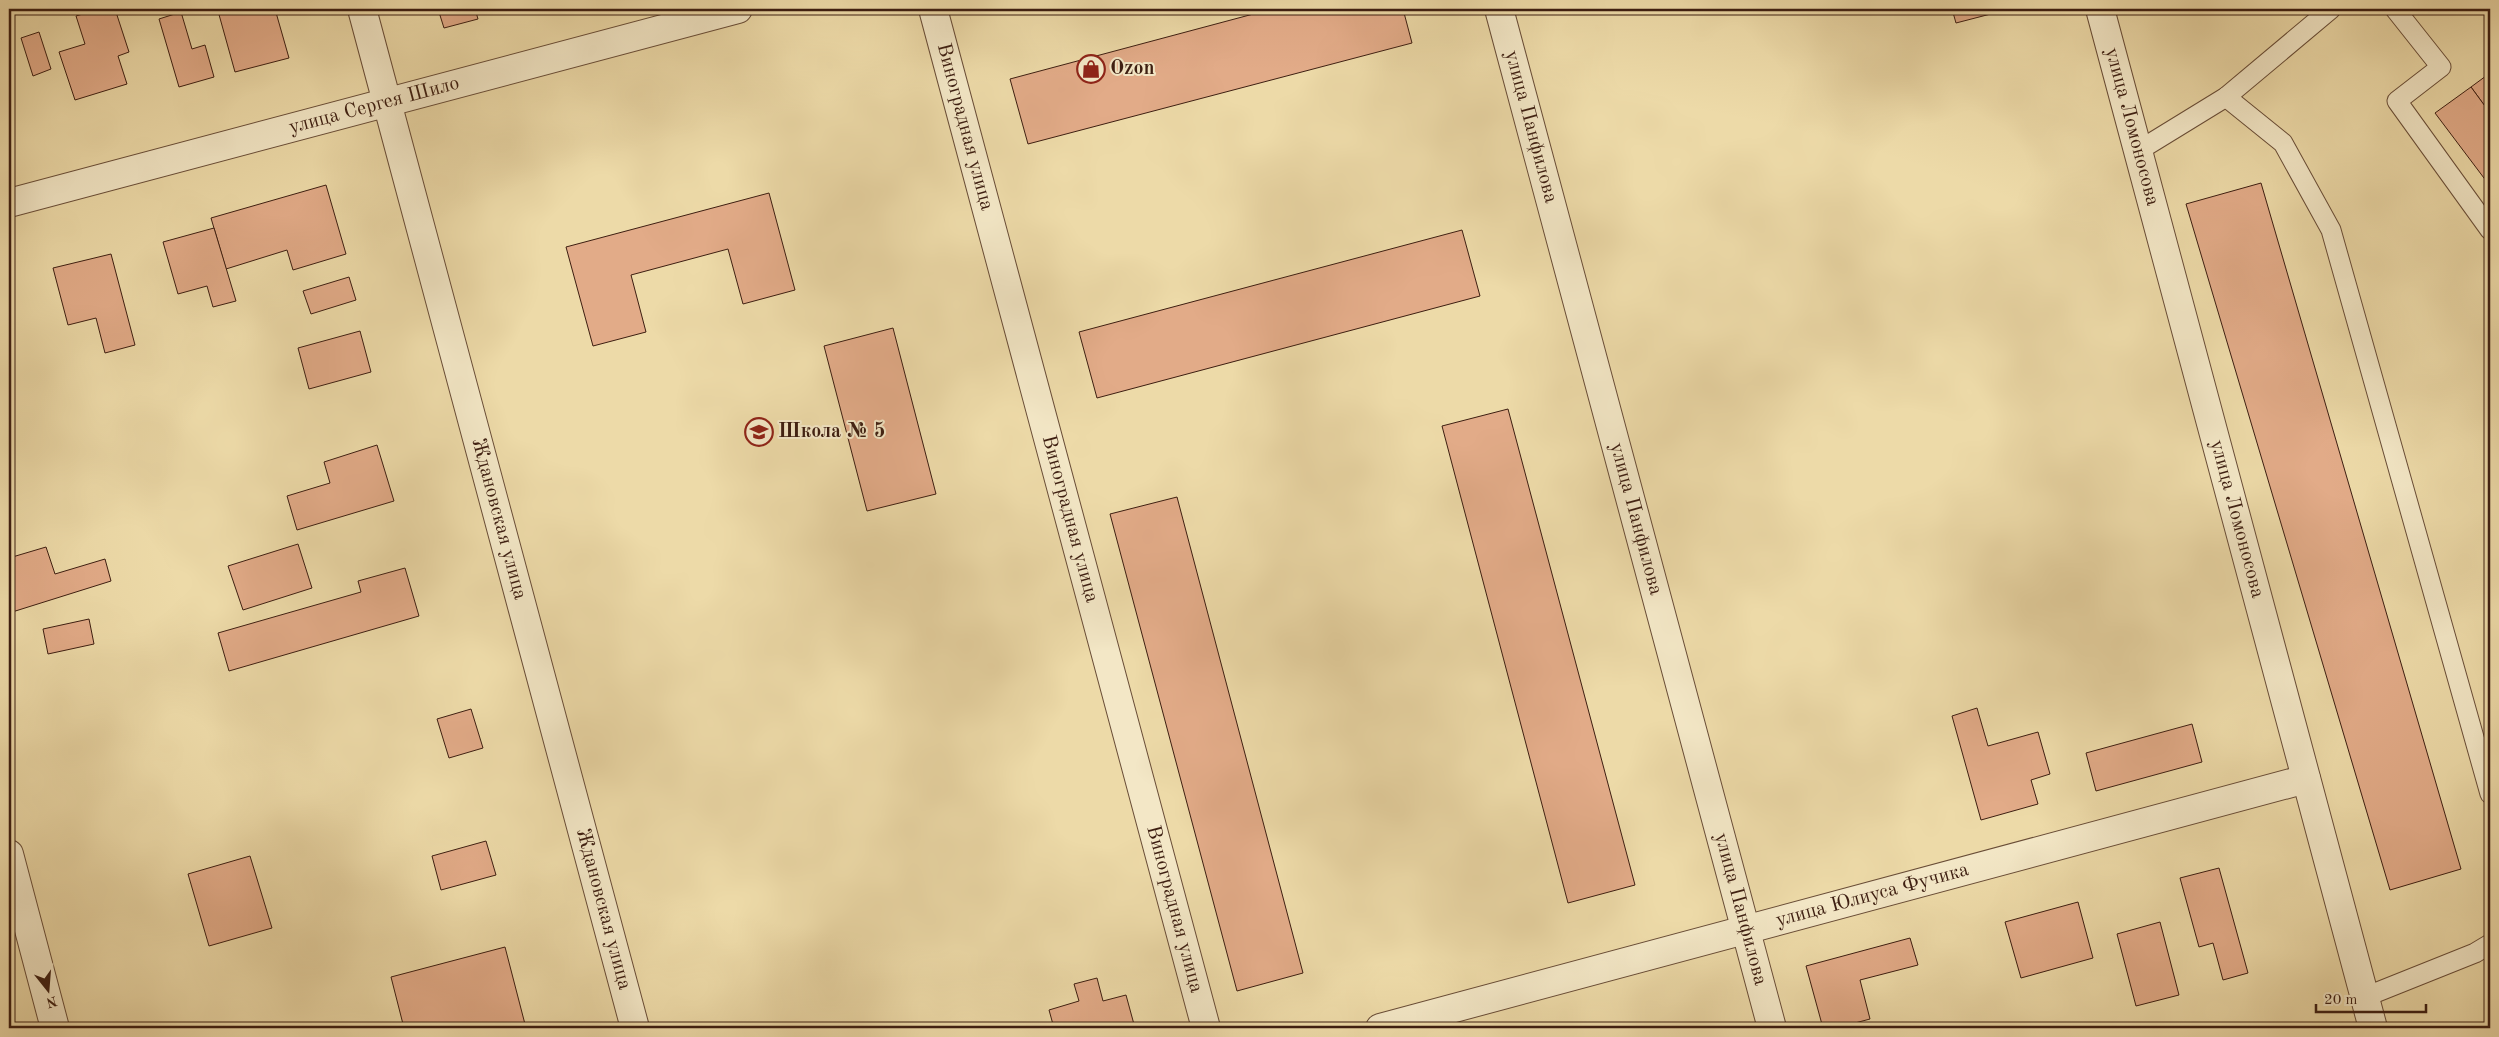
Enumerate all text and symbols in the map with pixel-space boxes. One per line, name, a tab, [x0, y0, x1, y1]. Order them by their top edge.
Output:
street label: Виноградная улица	[933, 41, 997, 213]
street label: улица Ломоносова	[2101, 46, 2162, 208]
street label: улица Панфилова	[1501, 48, 1561, 205]
shop icon: Ozon	[1076, 54, 1106, 84]
place label: Ozon	[1110, 59, 1155, 79]
street label: улица Сергея Шило	[287, 74, 462, 138]
school or university icon: Школа № 5	[744, 417, 774, 447]
place label: Школа № 5	[778, 421, 885, 442]
street label: Виноградная улица	[1038, 433, 1102, 605]
street label: Ждановская улица	[467, 436, 530, 602]
street label: улица Ломоносова	[2206, 438, 2267, 600]
street label: улица Панфилова	[1606, 441, 1666, 598]
street label: Виноградная улица	[1142, 823, 1206, 995]
street label: Ждановская улица	[572, 826, 634, 992]
street label: улица Панфилова	[1710, 831, 1770, 988]
street label: улица Юлиуса Фучика	[1774, 860, 1971, 931]
north arrow	[22, 964, 72, 1014]
scale bar	[2316, 982, 2426, 1014]
text: N	[44, 993, 59, 1010]
text: 20 m	[2324, 993, 2358, 1008]

